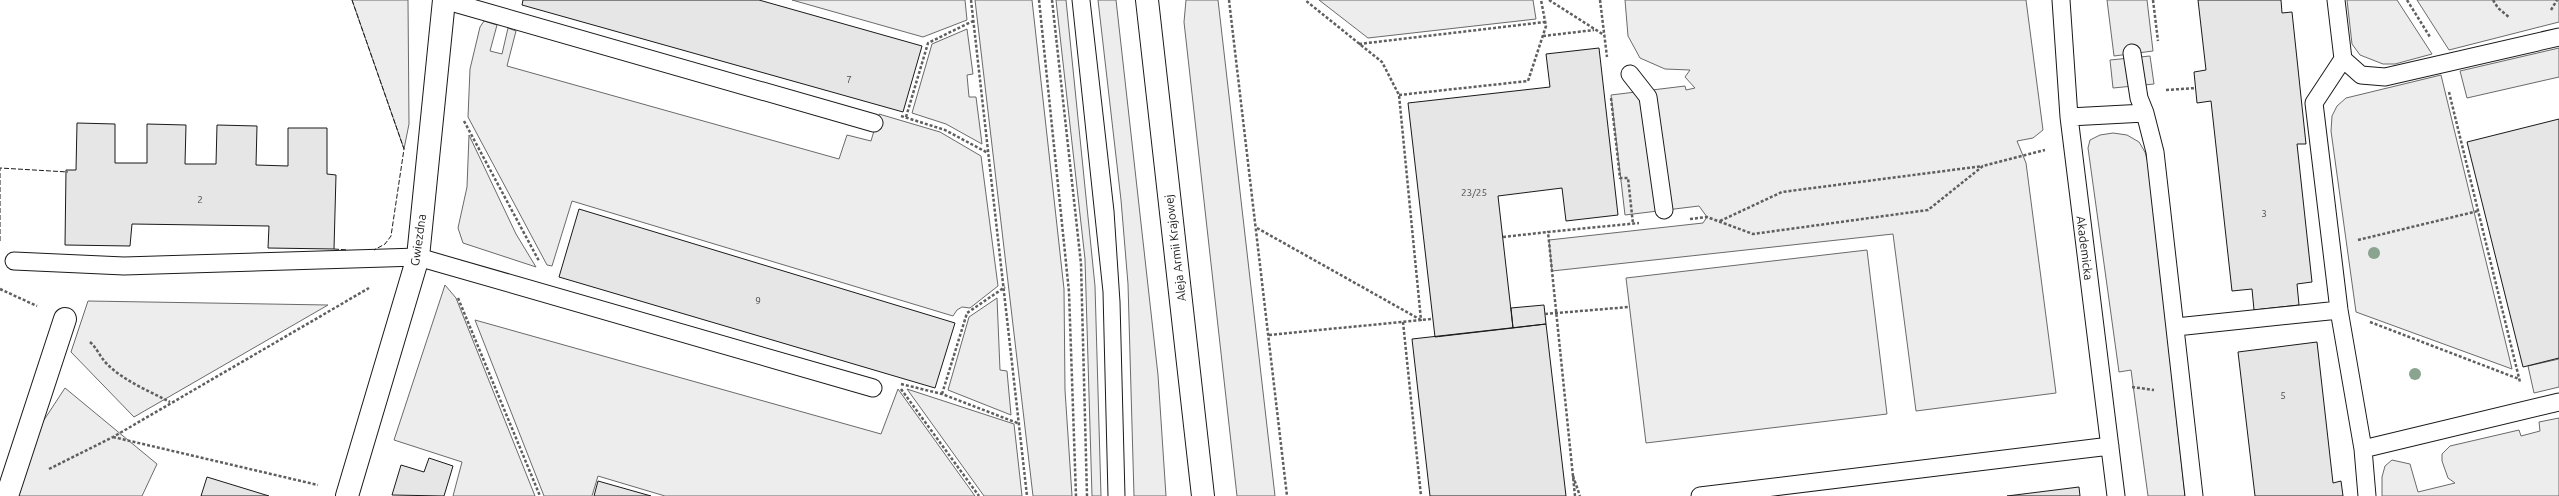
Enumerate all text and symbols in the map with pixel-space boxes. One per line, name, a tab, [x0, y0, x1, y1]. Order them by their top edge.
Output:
house number: 7	[846, 74, 852, 85]
house number: 23/25	[1461, 187, 1487, 198]
house number: 2	[197, 194, 203, 205]
street label: Aleja Armii Krajowej	[1162, 194, 1188, 302]
house number: 3	[2261, 208, 2267, 219]
street label: Gwiezdna	[408, 213, 428, 267]
street label: Akademicka	[2075, 215, 2095, 281]
house number: 9	[755, 295, 761, 306]
house number: 5	[2280, 390, 2286, 401]

